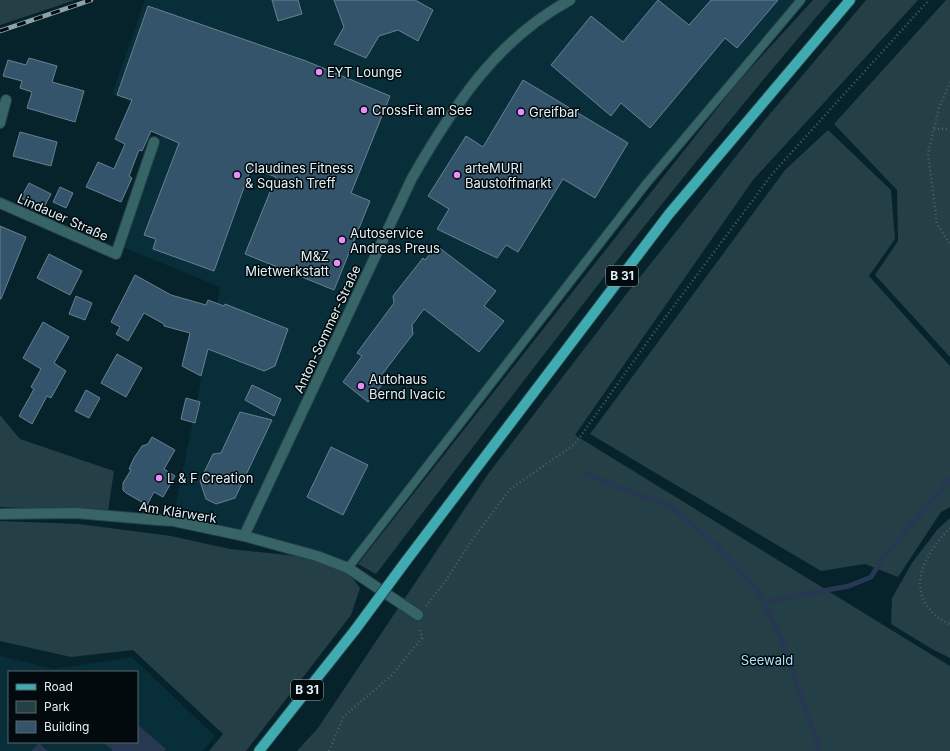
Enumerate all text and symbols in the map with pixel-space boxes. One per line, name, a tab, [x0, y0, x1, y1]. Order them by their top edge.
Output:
place label: EYT Lounge	[327, 64, 402, 80]
marker: EYT Lounge	[314, 67, 324, 77]
place label: CrossFit am See	[372, 102, 472, 118]
place label: Greifbar	[529, 104, 579, 120]
marker: CrossFit am See	[359, 105, 369, 115]
marker: Greifbar	[516, 107, 526, 117]
place label: Claudines Fitness & Squash Treff	[245, 160, 354, 191]
place label: arteMURI Baustoffmarkt	[465, 160, 552, 191]
marker: Claudines Fitness & Squash Treff	[232, 170, 242, 180]
marker: arteMURI Baustoffmarkt	[452, 170, 462, 180]
street label: Lindauer Straße	[15, 190, 111, 244]
place label: Autoservice Andreas Preus	[350, 225, 440, 256]
marker: Autoservice Andreas Preus	[337, 235, 347, 245]
place label: M&Z Mietwerkstatt	[245, 248, 329, 279]
marker: M&Z Mietwerkstatt	[332, 258, 342, 268]
street label: Anton-Sommer-Straße	[290, 262, 364, 396]
road number: B 31	[606, 266, 638, 286]
place label: Autohaus Bernd Ivacic	[369, 371, 446, 402]
marker: Autohaus Bernd Ivacic	[356, 381, 366, 391]
place label: L & F Creation	[167, 470, 253, 486]
marker: L & F Creation	[154, 473, 164, 483]
street label: Am Klärwerk	[138, 498, 218, 526]
park label: Seewald	[741, 652, 793, 668]
legend	[8, 671, 138, 743]
text: Road	[44, 679, 73, 694]
road number: B 31	[291, 680, 323, 700]
text: Park	[44, 699, 70, 714]
text: Building	[44, 719, 89, 734]

